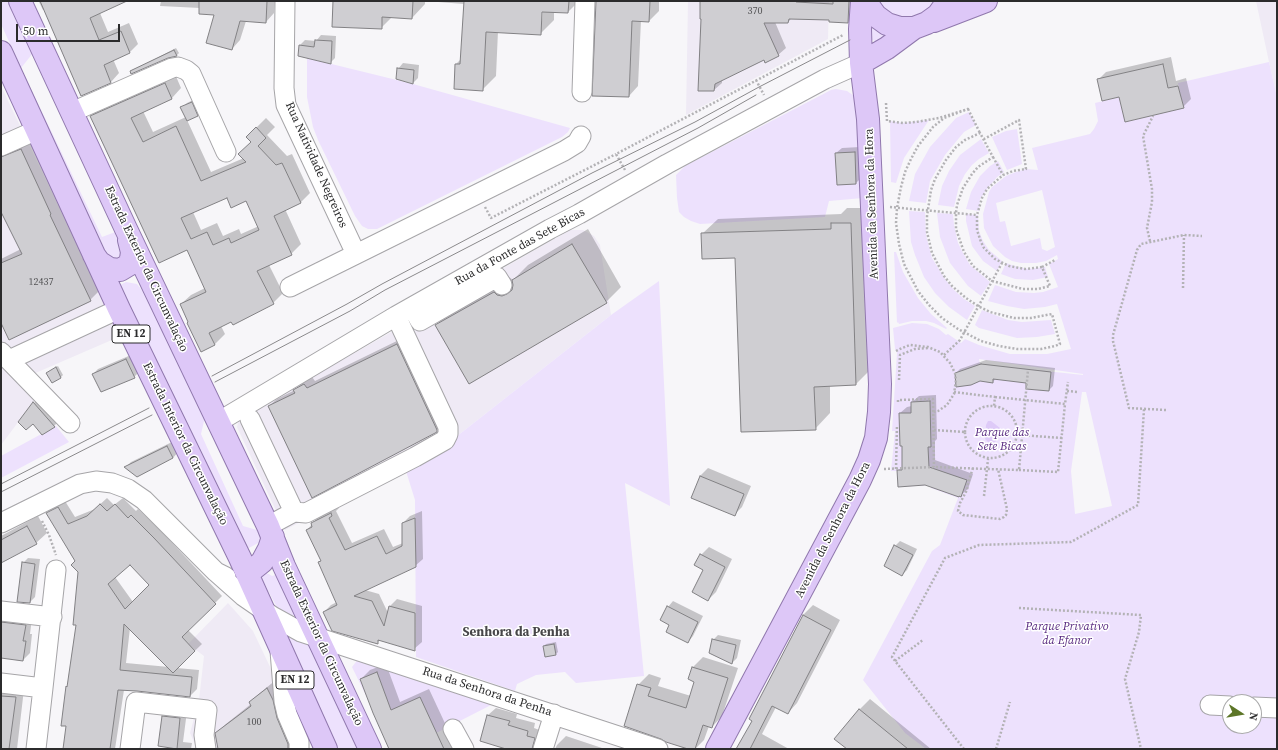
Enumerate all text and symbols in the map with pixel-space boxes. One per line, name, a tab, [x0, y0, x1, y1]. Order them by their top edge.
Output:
house number: 370	[748, 5, 762, 17]
scale bar	[18, 16, 122, 42]
text: 50 m	[23, 23, 49, 39]
street label: Rua Natividade Negreiros	[282, 100, 350, 230]
street label: Avenida da Senhora da Hora	[862, 128, 882, 280]
street label: Estrada Exterior da Circunvalação	[101, 184, 191, 354]
street label: Rua da Fonte das Sete Bicas	[452, 205, 588, 289]
house number: 12437	[29, 276, 53, 288]
road number: EN 12	[112, 325, 150, 343]
street label: Estrada Interior da Circunvalação	[139, 360, 231, 528]
park label: Parque das Sete Bicas	[975, 426, 1029, 454]
street label: Avenida da Senhora da Hora	[792, 460, 874, 600]
street label: Estrada Exterior da Circunvalação	[276, 558, 366, 728]
park label: Parque Privativo da Efanor	[1025, 620, 1109, 648]
district label: Senhora da Penha	[462, 625, 570, 641]
street label: Rua da Senhora da Penha	[420, 664, 554, 720]
road number: EN 12	[276, 671, 314, 689]
north arrow	[1222, 694, 1262, 734]
text: N	[1245, 711, 1261, 722]
house number: 100	[247, 716, 261, 728]

